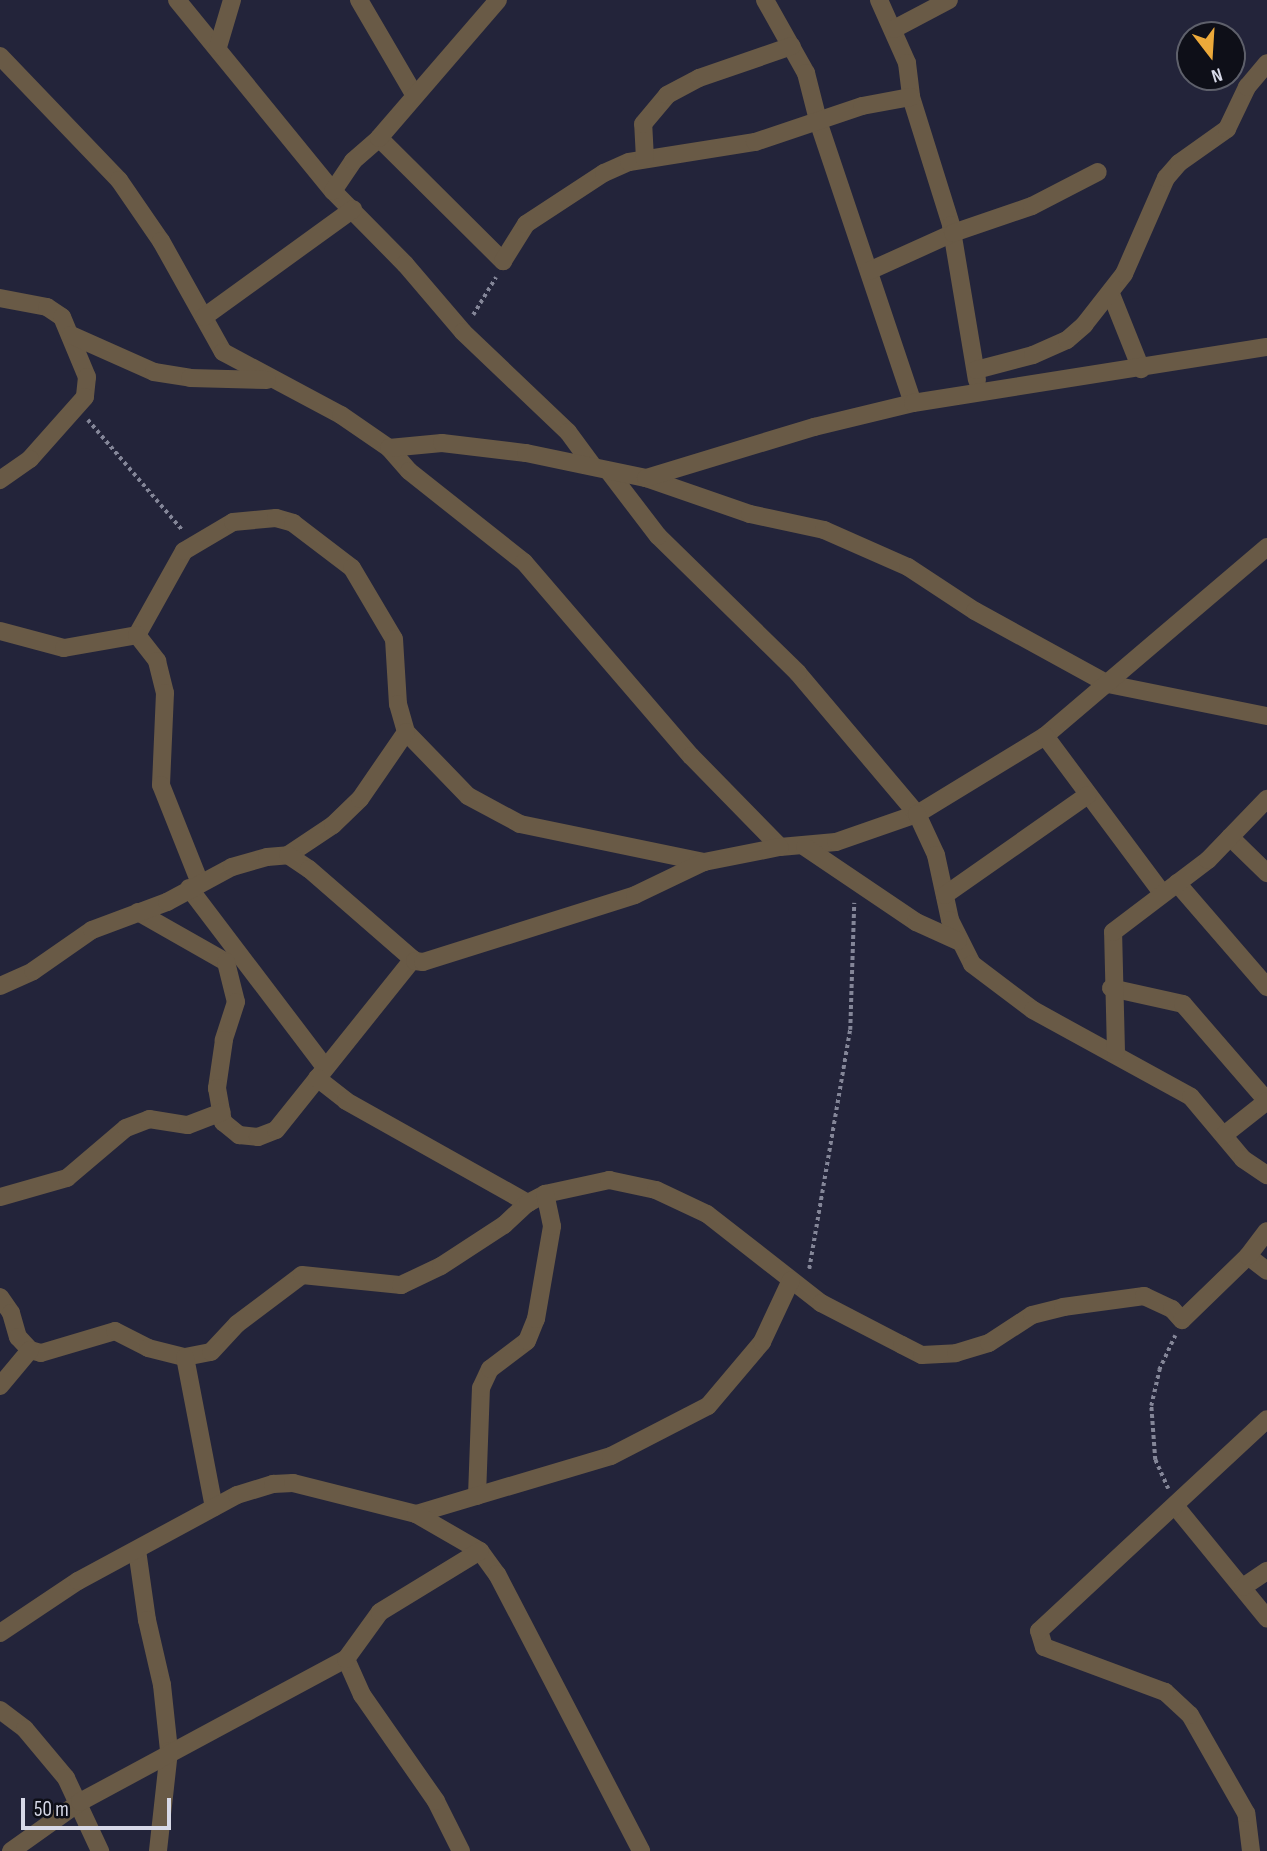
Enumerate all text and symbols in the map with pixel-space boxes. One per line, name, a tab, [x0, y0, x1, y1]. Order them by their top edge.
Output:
north arrow	[1176, 21, 1246, 91]
text: N	[1208, 62, 1225, 87]
scale bar	[24, 1784, 175, 1828]
text: 50 m	[34, 1797, 69, 1822]

